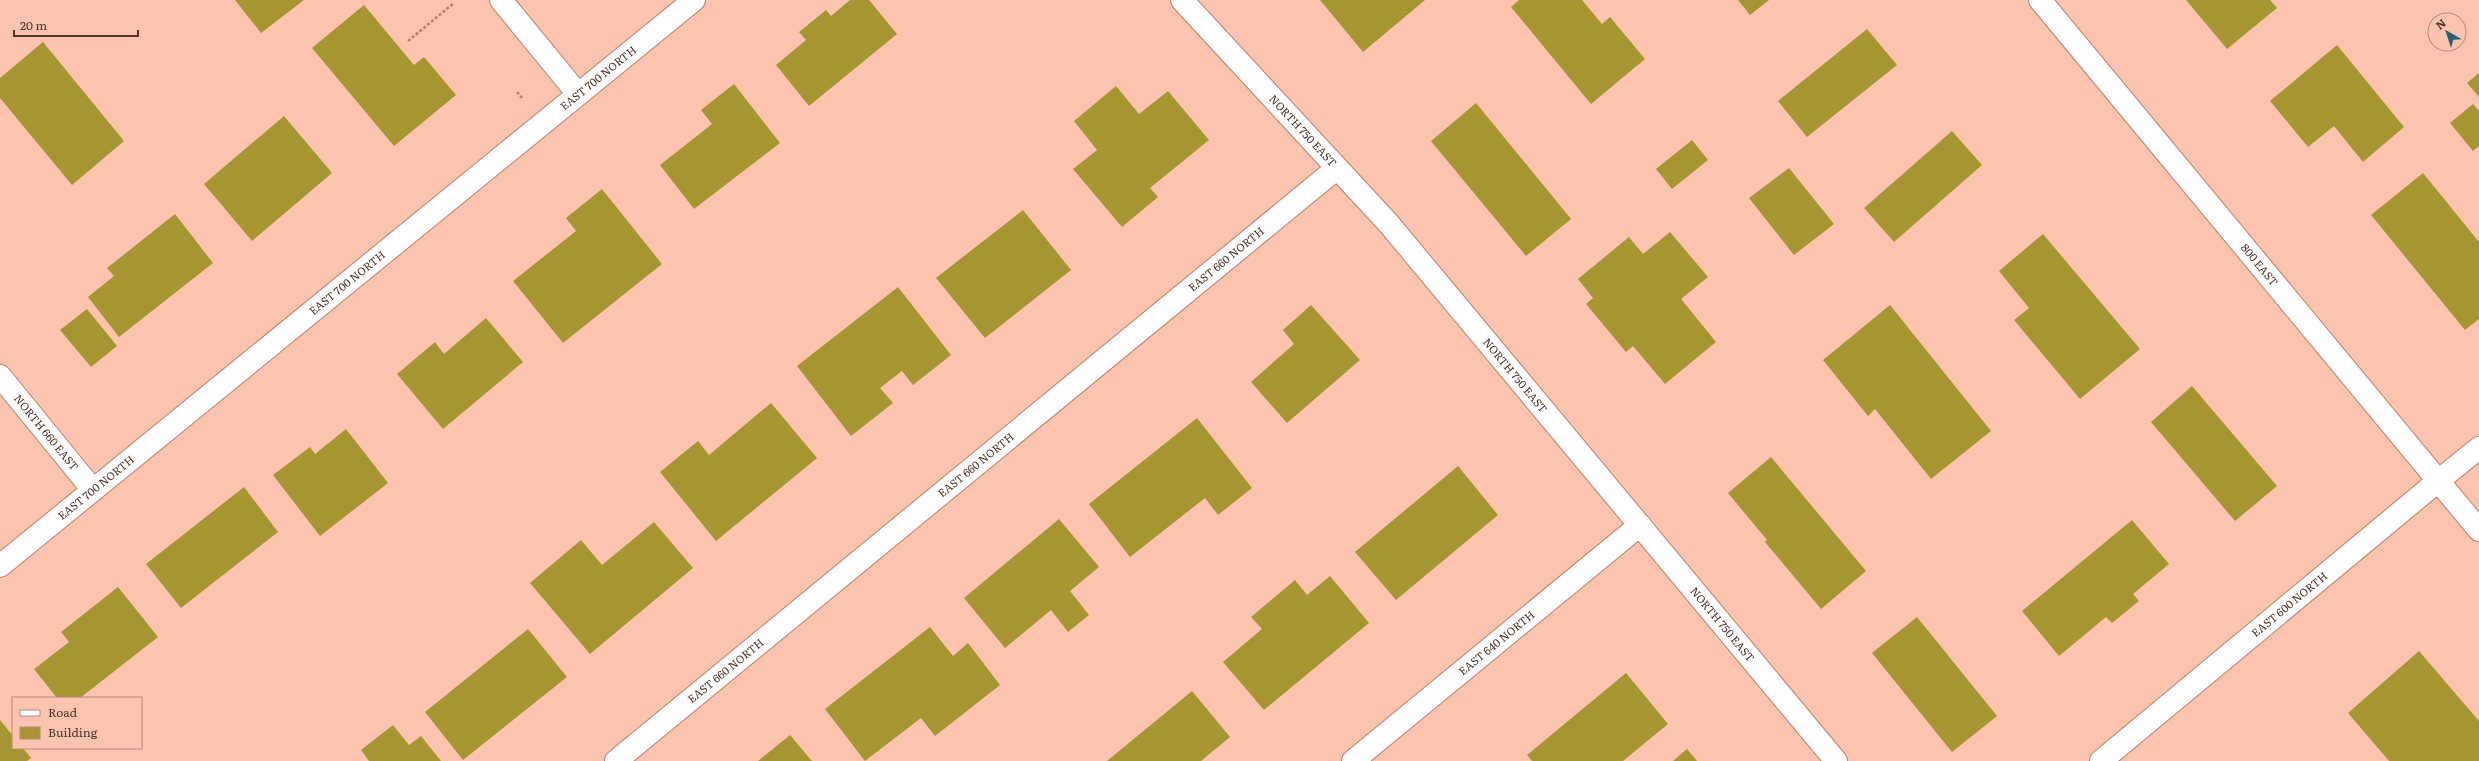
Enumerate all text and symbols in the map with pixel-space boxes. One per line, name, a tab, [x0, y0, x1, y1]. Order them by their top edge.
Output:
scale bar	[14, 12, 138, 38]
north arrow	[2427, 12, 2467, 52]
text: N	[2431, 14, 2449, 33]
text: 20 m	[20, 16, 47, 34]
street label: EAST 700 NORTH	[556, 41, 639, 113]
street label: NORTH 750 EAST	[1266, 90, 1341, 170]
street label: EAST 660 NORTH	[1184, 222, 1267, 295]
street label: 800 EAST	[2238, 240, 2282, 289]
street label: EAST 700 NORTH	[305, 246, 388, 318]
street label: NORTH 750 EAST	[1480, 334, 1552, 416]
street label: NORTH 660 EAST	[11, 390, 83, 473]
street label: EAST 660 NORTH	[934, 428, 1017, 500]
street label: EAST 700 NORTH	[54, 451, 137, 523]
street label: EAST 600 NORTH	[2247, 567, 2330, 640]
street label: NORTH 750 EAST	[1687, 583, 1759, 665]
street label: EAST 640 NORTH	[1455, 606, 1538, 678]
street label: EAST 660 NORTH	[684, 634, 766, 706]
legend	[12, 697, 142, 749]
text: Road	[48, 703, 78, 721]
text: Building	[48, 723, 98, 741]

